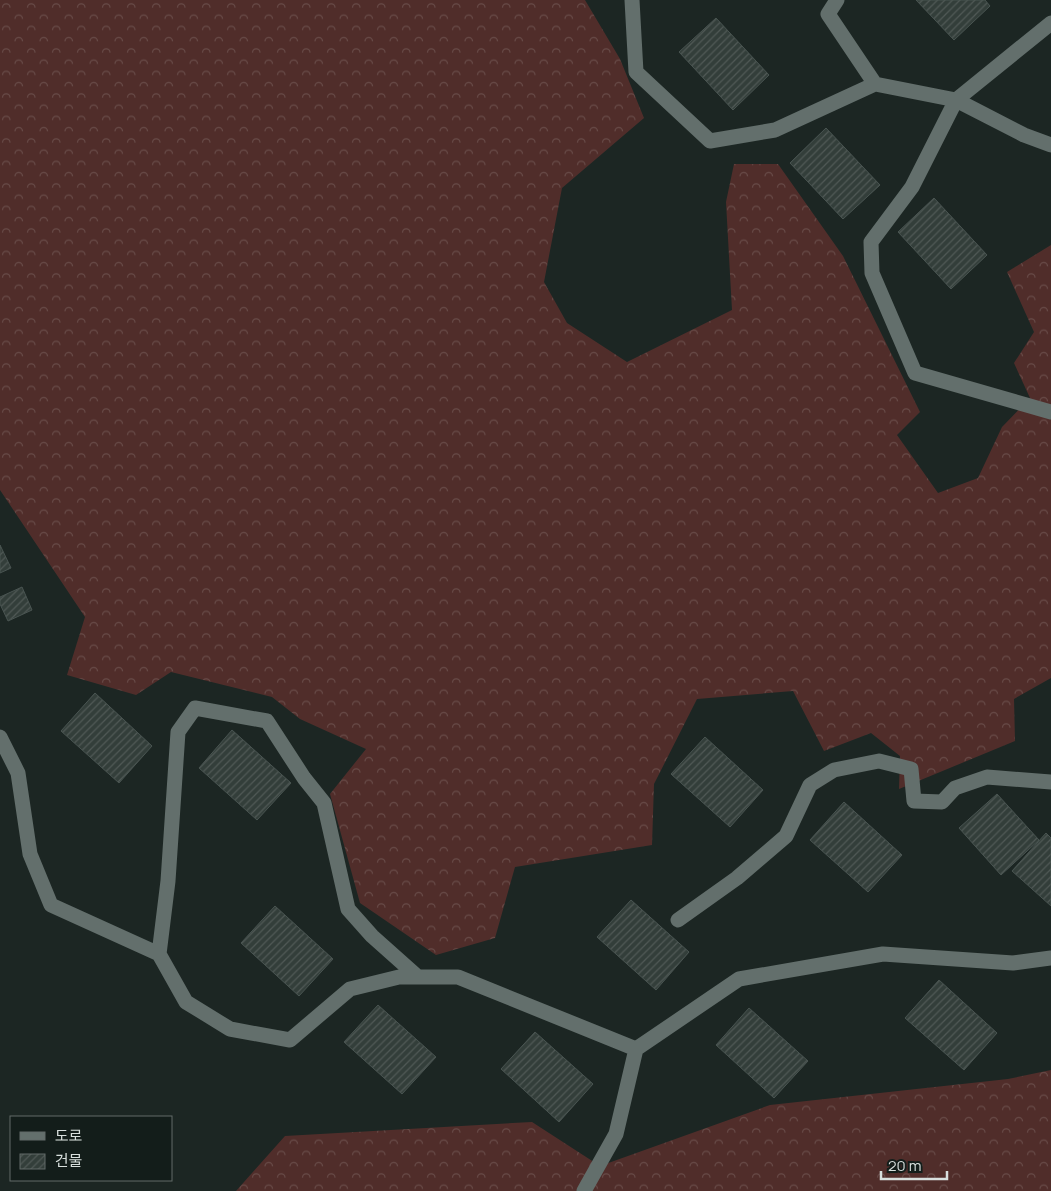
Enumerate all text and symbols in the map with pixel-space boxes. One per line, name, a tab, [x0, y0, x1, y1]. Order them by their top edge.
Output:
legend	[10, 1116, 172, 1181]
text: 도로	[55, 1125, 83, 1146]
scale bar	[881, 1148, 947, 1180]
text: 건물	[55, 1150, 83, 1171]
text: 20 m	[888, 1155, 921, 1176]

